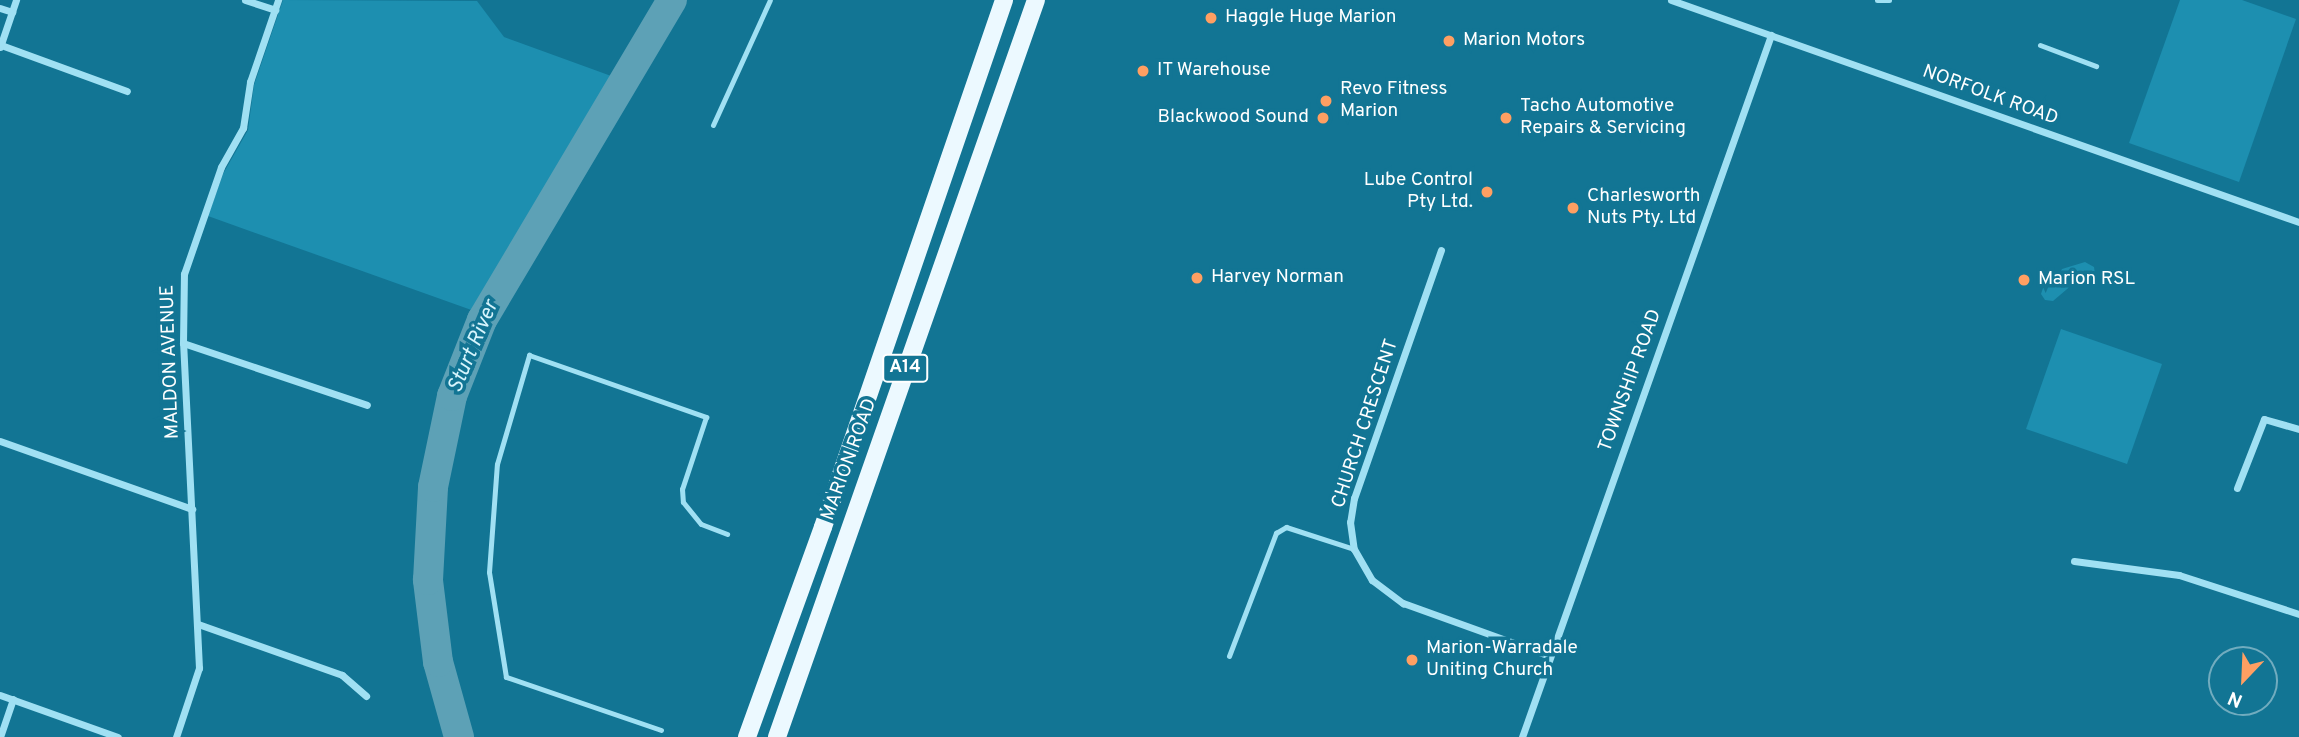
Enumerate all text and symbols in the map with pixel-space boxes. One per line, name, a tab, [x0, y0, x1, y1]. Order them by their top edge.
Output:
place label: Haggle Huge Marion	[1225, 7, 1396, 29]
marker: Haggle Huge Marion	[1203, 10, 1219, 26]
place label: Marion Motors	[1463, 30, 1585, 52]
marker: Marion Motors	[1441, 33, 1457, 49]
place label: IT Warehouse	[1157, 60, 1272, 82]
street label: NORFOLK ROAD	[1919, 61, 2061, 131]
marker: IT Warehouse	[1135, 63, 1151, 79]
place label: Revo Fitness Marion	[1340, 79, 1447, 123]
marker: Revo Fitness Marion	[1318, 93, 1334, 109]
place label: Tacho Automotive Repairs & Servicing	[1520, 96, 1686, 140]
place label: Blackwood Sound	[1157, 107, 1309, 129]
marker: Blackwood Sound	[1315, 110, 1331, 126]
marker: Tacho Automotive Repairs & Servicing	[1498, 110, 1514, 126]
place label: Lube Control Pty Ltd.	[1364, 170, 1473, 214]
marker: Lube Control Pty Ltd.	[1479, 184, 1495, 200]
place label: Charlesworth Nuts Pty. Ltd	[1587, 186, 1700, 230]
marker: Charlesworth Nuts Pty. Ltd	[1565, 200, 1581, 216]
place label: Harvey Norman	[1211, 267, 1344, 289]
place label: Marion RSL	[2038, 269, 2135, 291]
marker: Harvey Norman	[1189, 270, 1205, 286]
marker: Marion RSL	[2016, 272, 2032, 288]
street label: MALDON AVENUE	[157, 284, 185, 440]
water label: Sturt River	[443, 297, 505, 397]
street label: TOWNSHIP ROAD	[1595, 307, 1667, 455]
street label: CHURCH CRESCENT	[1328, 337, 1404, 511]
road number: A14	[880, 354, 930, 382]
street label: MARION ROAD	[817, 396, 883, 524]
place label: Marion-Warradale Uniting Church	[1426, 638, 1578, 682]
north arrow	[2208, 646, 2278, 716]
marker: Marion-Warradale Uniting Church	[1404, 652, 1420, 668]
text: N	[2225, 685, 2247, 712]

